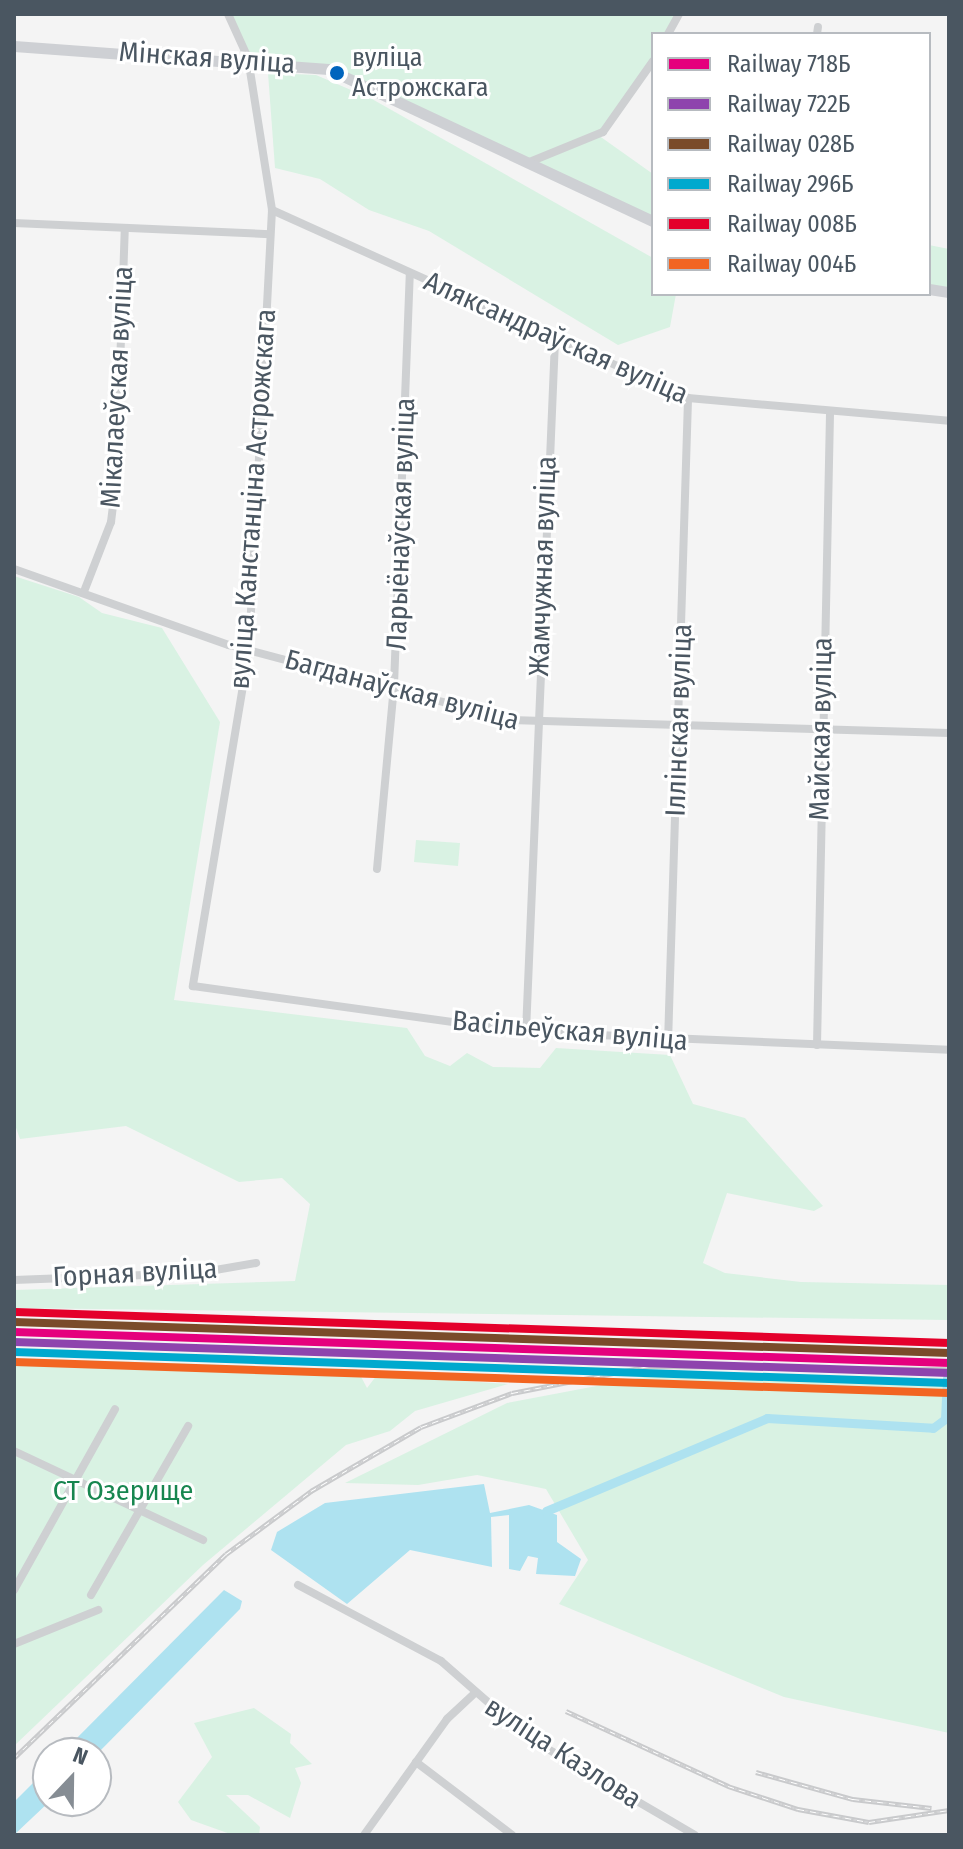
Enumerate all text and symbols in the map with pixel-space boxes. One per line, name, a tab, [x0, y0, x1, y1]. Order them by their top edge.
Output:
legend	[651, 32, 931, 296]
street label: Мінская вуліца	[118, 35, 296, 81]
place label: вуліца Астрожскага	[352, 42, 489, 104]
text: Railway 718Б	[727, 50, 851, 78]
marker: вуліца Астрожскага	[329, 65, 345, 81]
text: Railway 722Б	[727, 90, 850, 118]
text: Railway 028Б	[727, 130, 855, 158]
text: Railway 296Б	[727, 170, 854, 198]
text: Railway 008Б	[727, 210, 857, 238]
text: Railway 004Б	[727, 250, 856, 278]
street label: Мікалаеўская вуліца	[94, 265, 140, 509]
street label: Аляксандраўская вуліца	[419, 265, 693, 411]
street label: вуліца Канстанціна Астрожскага	[223, 308, 283, 690]
street label: Ларыёнаўская вуліца	[380, 397, 422, 651]
street label: Жамчужная вуліца	[522, 455, 564, 677]
street label: Іллінская вуліца	[659, 623, 699, 817]
street label: Майская вуліца	[803, 637, 839, 821]
street label: Багданаўская вуліца	[281, 643, 523, 737]
street label: Васільеўская вуліца	[451, 1004, 689, 1058]
street label: Горная вуліца	[52, 1252, 218, 1294]
park label: СТ Озерище	[53, 1474, 193, 1508]
street label: вуліца Казлова	[478, 1690, 648, 1816]
north arrow	[32, 1737, 112, 1817]
text: N	[69, 1741, 92, 1771]

